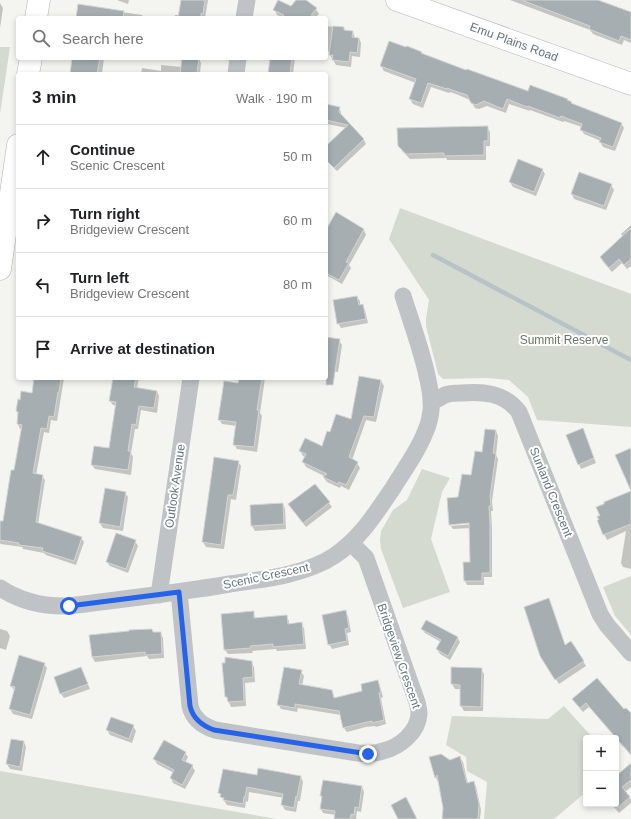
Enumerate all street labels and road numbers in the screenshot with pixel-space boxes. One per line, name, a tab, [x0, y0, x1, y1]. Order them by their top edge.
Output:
street label: Emu Plains Road	[468, 20, 560, 64]
street label: Outlook Avenue	[162, 443, 188, 529]
street label: Sunland Crescent	[527, 445, 576, 539]
street label: Scenic Crescent	[222, 560, 311, 592]
street label: Bridgeview Crescent	[374, 602, 424, 711]

